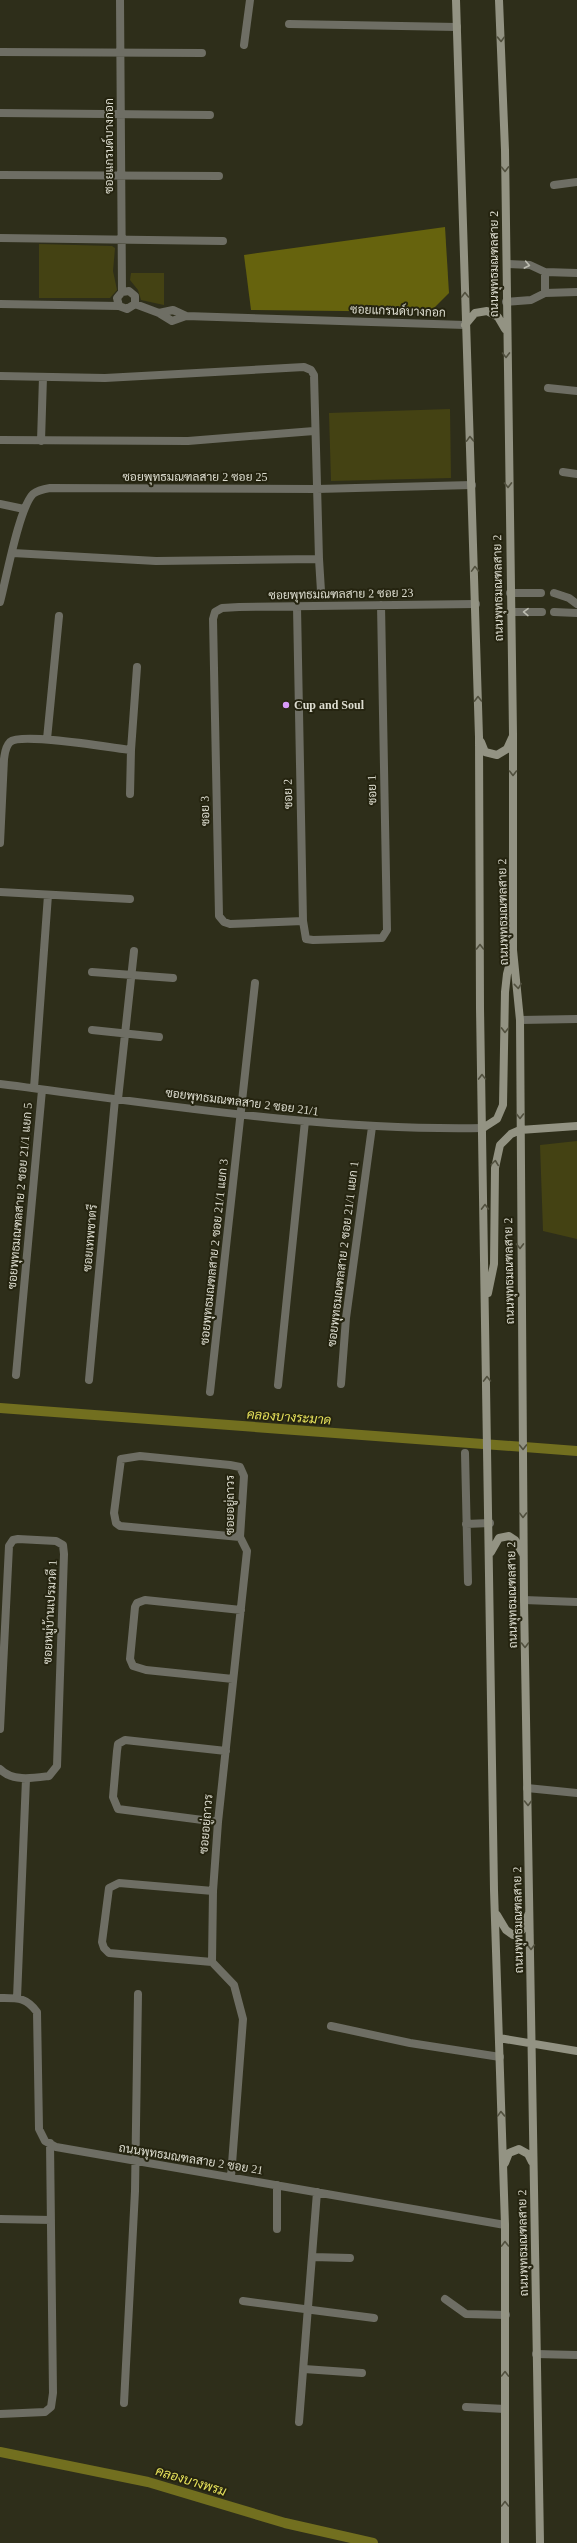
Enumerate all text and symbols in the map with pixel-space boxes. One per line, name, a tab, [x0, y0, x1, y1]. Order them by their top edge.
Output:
one-way arrow	[497, 36, 506, 42]
street label: ซอยแกรนด์บางกอก	[101, 98, 116, 194]
one-way arrow	[501, 166, 509, 172]
street label: ถนนพุทธมณฑลสาย 2	[487, 211, 503, 317]
one-way arrow	[523, 260, 530, 268]
one-way arrow	[461, 292, 469, 298]
street label: ซอยแกรนด์บางกอก	[350, 301, 446, 320]
one-way arrow	[502, 352, 510, 358]
one-way arrow	[466, 436, 474, 442]
street label: ซอยพุทธมณฑลสาย 2 ซอย 25	[122, 470, 268, 486]
one-way arrow	[504, 482, 512, 488]
street label: ถนนพุทธมณฑลสาย 2	[490, 534, 508, 641]
one-way arrow	[471, 566, 480, 572]
street label: ซอยพุทธมณฑลสาย 2 ซอย 23	[268, 586, 414, 604]
one-way arrow	[523, 608, 529, 616]
one-way arrow	[474, 696, 483, 702]
place label: Cup and Soul	[294, 698, 365, 712]
marker: Cup and Soul	[281, 700, 291, 710]
one-way arrow	[509, 770, 517, 776]
street label: ซอย 1	[365, 775, 379, 805]
street label: ซอย 2	[281, 779, 295, 809]
street label: ซอย 3	[198, 796, 212, 826]
street label: ถนนพุทธมณฑลสาย 2	[495, 858, 513, 965]
one-way arrow	[476, 944, 484, 950]
one-way arrow	[513, 983, 522, 989]
one-way arrow	[501, 1027, 509, 1033]
one-way arrow	[478, 1074, 486, 1080]
street label: ซอยพุทธมณฑลสาย 2 ซอย 21/1	[164, 1086, 319, 1120]
street label: ซอยพุทธมณฑลสาย 2 ซอย 21/1 แยก 5	[5, 1102, 37, 1290]
one-way arrow	[516, 1113, 524, 1119]
street label: ซอยพุทธมณฑลสาย 2 ซอย 21/1 แยก 3	[197, 1158, 233, 1346]
street label: ซอยพุทธมณฑลสาย 2 ซอย 21/1 แยก 1	[325, 1160, 363, 1348]
one-way arrow	[491, 1160, 500, 1166]
street label: ซอยเทพชาตรี	[79, 1203, 100, 1272]
one-way arrow	[480, 1204, 489, 1210]
street label: ถนนพุทธมณฑลสาย 2	[501, 1217, 519, 1324]
one-way arrow	[516, 1243, 524, 1249]
one-way arrow	[483, 1376, 492, 1382]
water label: คลองบางระมาด	[246, 1407, 332, 1427]
one-way arrow	[519, 1444, 527, 1450]
street label: ซอยอยู่ถาวร	[223, 1475, 238, 1535]
one-way arrow	[519, 1512, 527, 1518]
street label: ถนนพุทธมณฑลสาย 2	[504, 1541, 522, 1648]
street label: ซอยหมู่บ้านเปรมวดี 1	[39, 1559, 61, 1665]
one-way arrow	[520, 1642, 529, 1648]
street label: ซอยอยู่ถาวร	[196, 1793, 217, 1855]
one-way arrow	[524, 1800, 532, 1806]
street label: ถนนพุทธมณฑลสาย 2	[510, 1866, 528, 1973]
one-way arrow	[527, 1944, 535, 1950]
one-way arrow	[497, 2111, 506, 2117]
street label: ถนนพุทธมณฑลสาย 2 ซอย 21	[117, 2141, 264, 2179]
street label: ถนนพุทธมณฑลสาย 2	[515, 2189, 533, 2296]
one-way arrow	[501, 2241, 509, 2247]
one-way arrow	[501, 2371, 509, 2377]
water label: คลองบางพรม	[154, 2463, 228, 2499]
one-way arrow	[501, 2501, 509, 2507]

